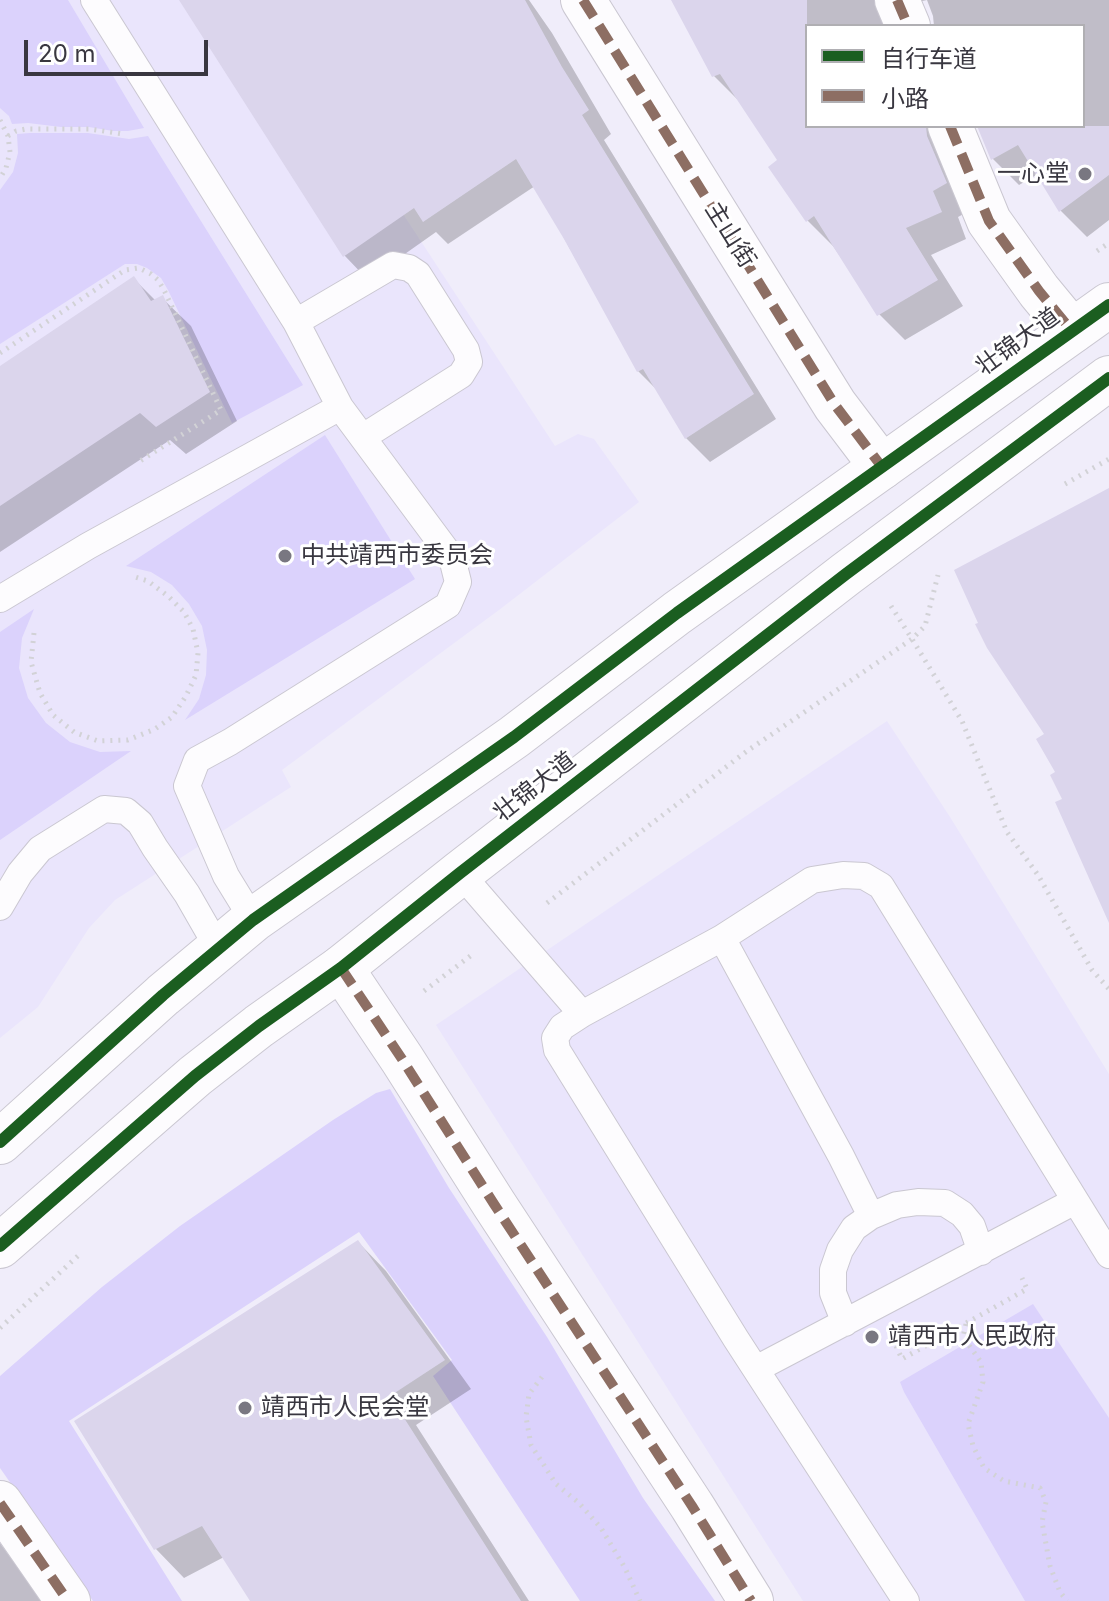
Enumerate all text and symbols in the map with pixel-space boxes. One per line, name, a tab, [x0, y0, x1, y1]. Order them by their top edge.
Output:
scale bar	[28, 24, 212, 74]
legend	[805, 24, 1085, 128]
text: 20 m	[38, 39, 96, 68]
text: 自行车道	[881, 44, 977, 73]
text: 小路	[881, 84, 929, 113]
place label: 一心堂	[997, 160, 1069, 188]
marker: 一心堂	[1076, 165, 1094, 183]
street label: 主山街	[699, 197, 761, 273]
street label: 壮锦大道	[971, 302, 1065, 382]
place label: 中共靖西市委员会	[301, 542, 493, 570]
marker: 中共靖西市委员会	[276, 547, 294, 565]
street label: 壮锦大道	[488, 746, 582, 828]
place label: 靖西市人民政府	[888, 1323, 1056, 1351]
marker: 靖西市人民政府	[863, 1328, 881, 1346]
place label: 靖西市人民会堂	[261, 1394, 429, 1422]
marker: 靖西市人民会堂	[236, 1399, 254, 1417]

